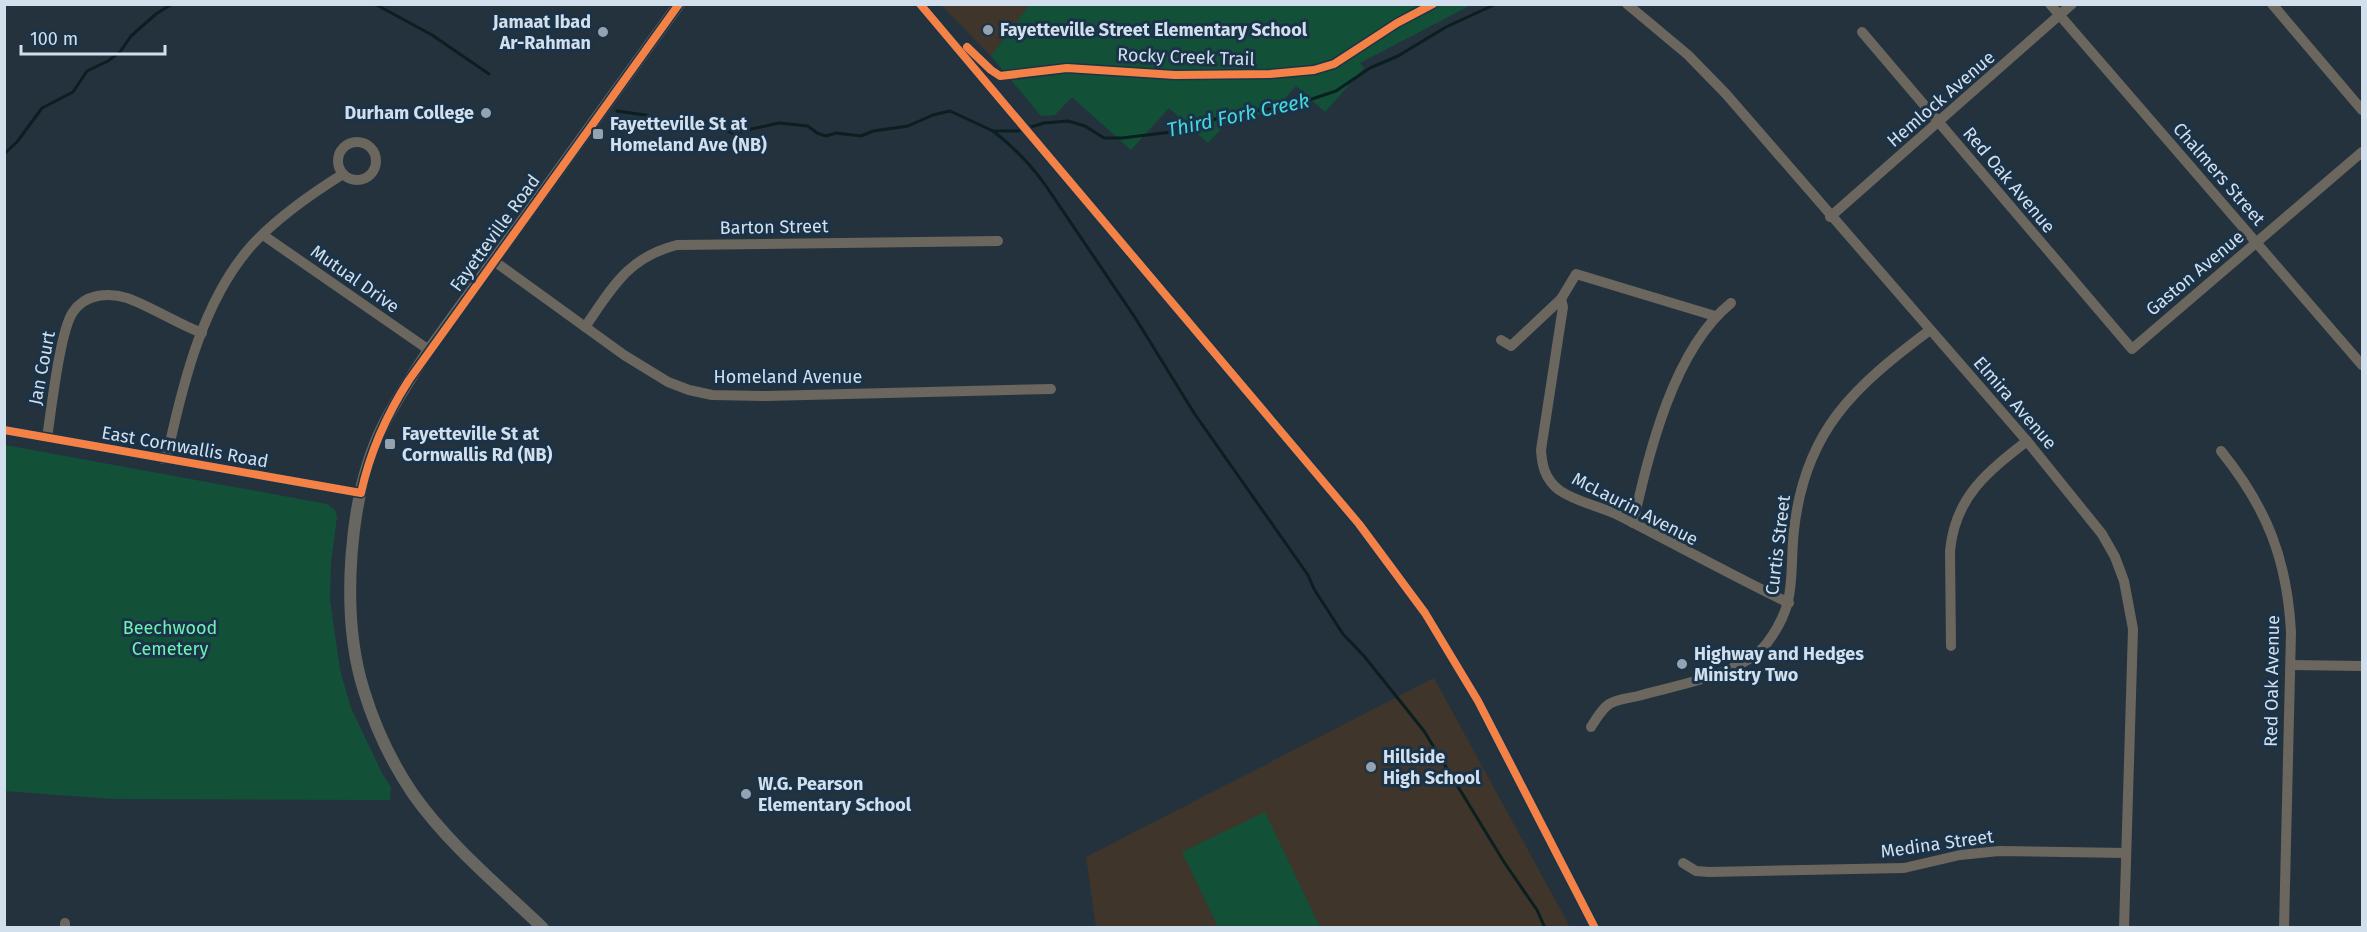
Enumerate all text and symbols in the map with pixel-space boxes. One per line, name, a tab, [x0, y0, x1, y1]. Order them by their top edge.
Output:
place label: Jamaat Ibad Ar-Rahman	[492, 11, 591, 54]
scale bar	[21, 18, 165, 56]
place label: Fayetteville Street Elementary School	[1000, 19, 1308, 41]
marker: Fayetteville Street Elementary School	[981, 23, 995, 37]
marker: Jamaat Ibad Ar-Rahman	[596, 25, 610, 39]
text: 100 m	[30, 28, 78, 50]
street label: Rocky Creek Trail	[1117, 44, 1255, 70]
street label: Hemlock Avenue	[1883, 46, 1999, 152]
water label: Third Fork Creek	[1165, 88, 1311, 142]
place label: Durham College	[345, 102, 474, 124]
marker: Durham College	[479, 106, 493, 120]
place label: Fayetteville St at Homeland Ave (NB)	[610, 113, 767, 156]
street label: Chalmers Street	[2168, 118, 2270, 230]
street label: Red Oak Avenue	[1958, 122, 2060, 238]
marker: Fayetteville St at Homeland Ave (NB)	[591, 127, 605, 141]
street label: Fayetteville Road	[445, 170, 545, 296]
street label: Barton Street	[720, 215, 829, 239]
street label: Gaston Avenue	[2142, 226, 2248, 320]
street label: Mutual Drive	[306, 240, 404, 318]
street label: Jan Court	[24, 329, 60, 407]
street label: Elmira Avenue	[1969, 352, 2061, 454]
street label: Homeland Avenue	[714, 366, 862, 388]
street label: East Cornwallis Road	[100, 421, 270, 473]
place label: Fayetteville St at Cornwallis Rd (NB)	[402, 423, 553, 466]
marker: Fayetteville St at Cornwallis Rd (NB)	[383, 437, 397, 451]
street label: McLaurin Avenue	[1568, 468, 1702, 550]
street label: Curtis Street	[1761, 493, 1795, 596]
street label: Red Oak Avenue	[2260, 615, 2284, 747]
park label: Beechwood Cemetery	[123, 617, 217, 660]
place label: Highway and Hedges Ministry Two	[1694, 643, 1864, 686]
marker: Highway and Hedges Ministry Two	[1675, 657, 1689, 671]
place label: Hillside High School	[1383, 746, 1481, 789]
marker: Hillside High School	[1364, 760, 1378, 774]
place label: W.G. Pearson Elementary School	[758, 773, 912, 816]
marker: W.G. Pearson Elementary School	[739, 787, 753, 801]
street label: Medina Street	[1879, 825, 1995, 863]

